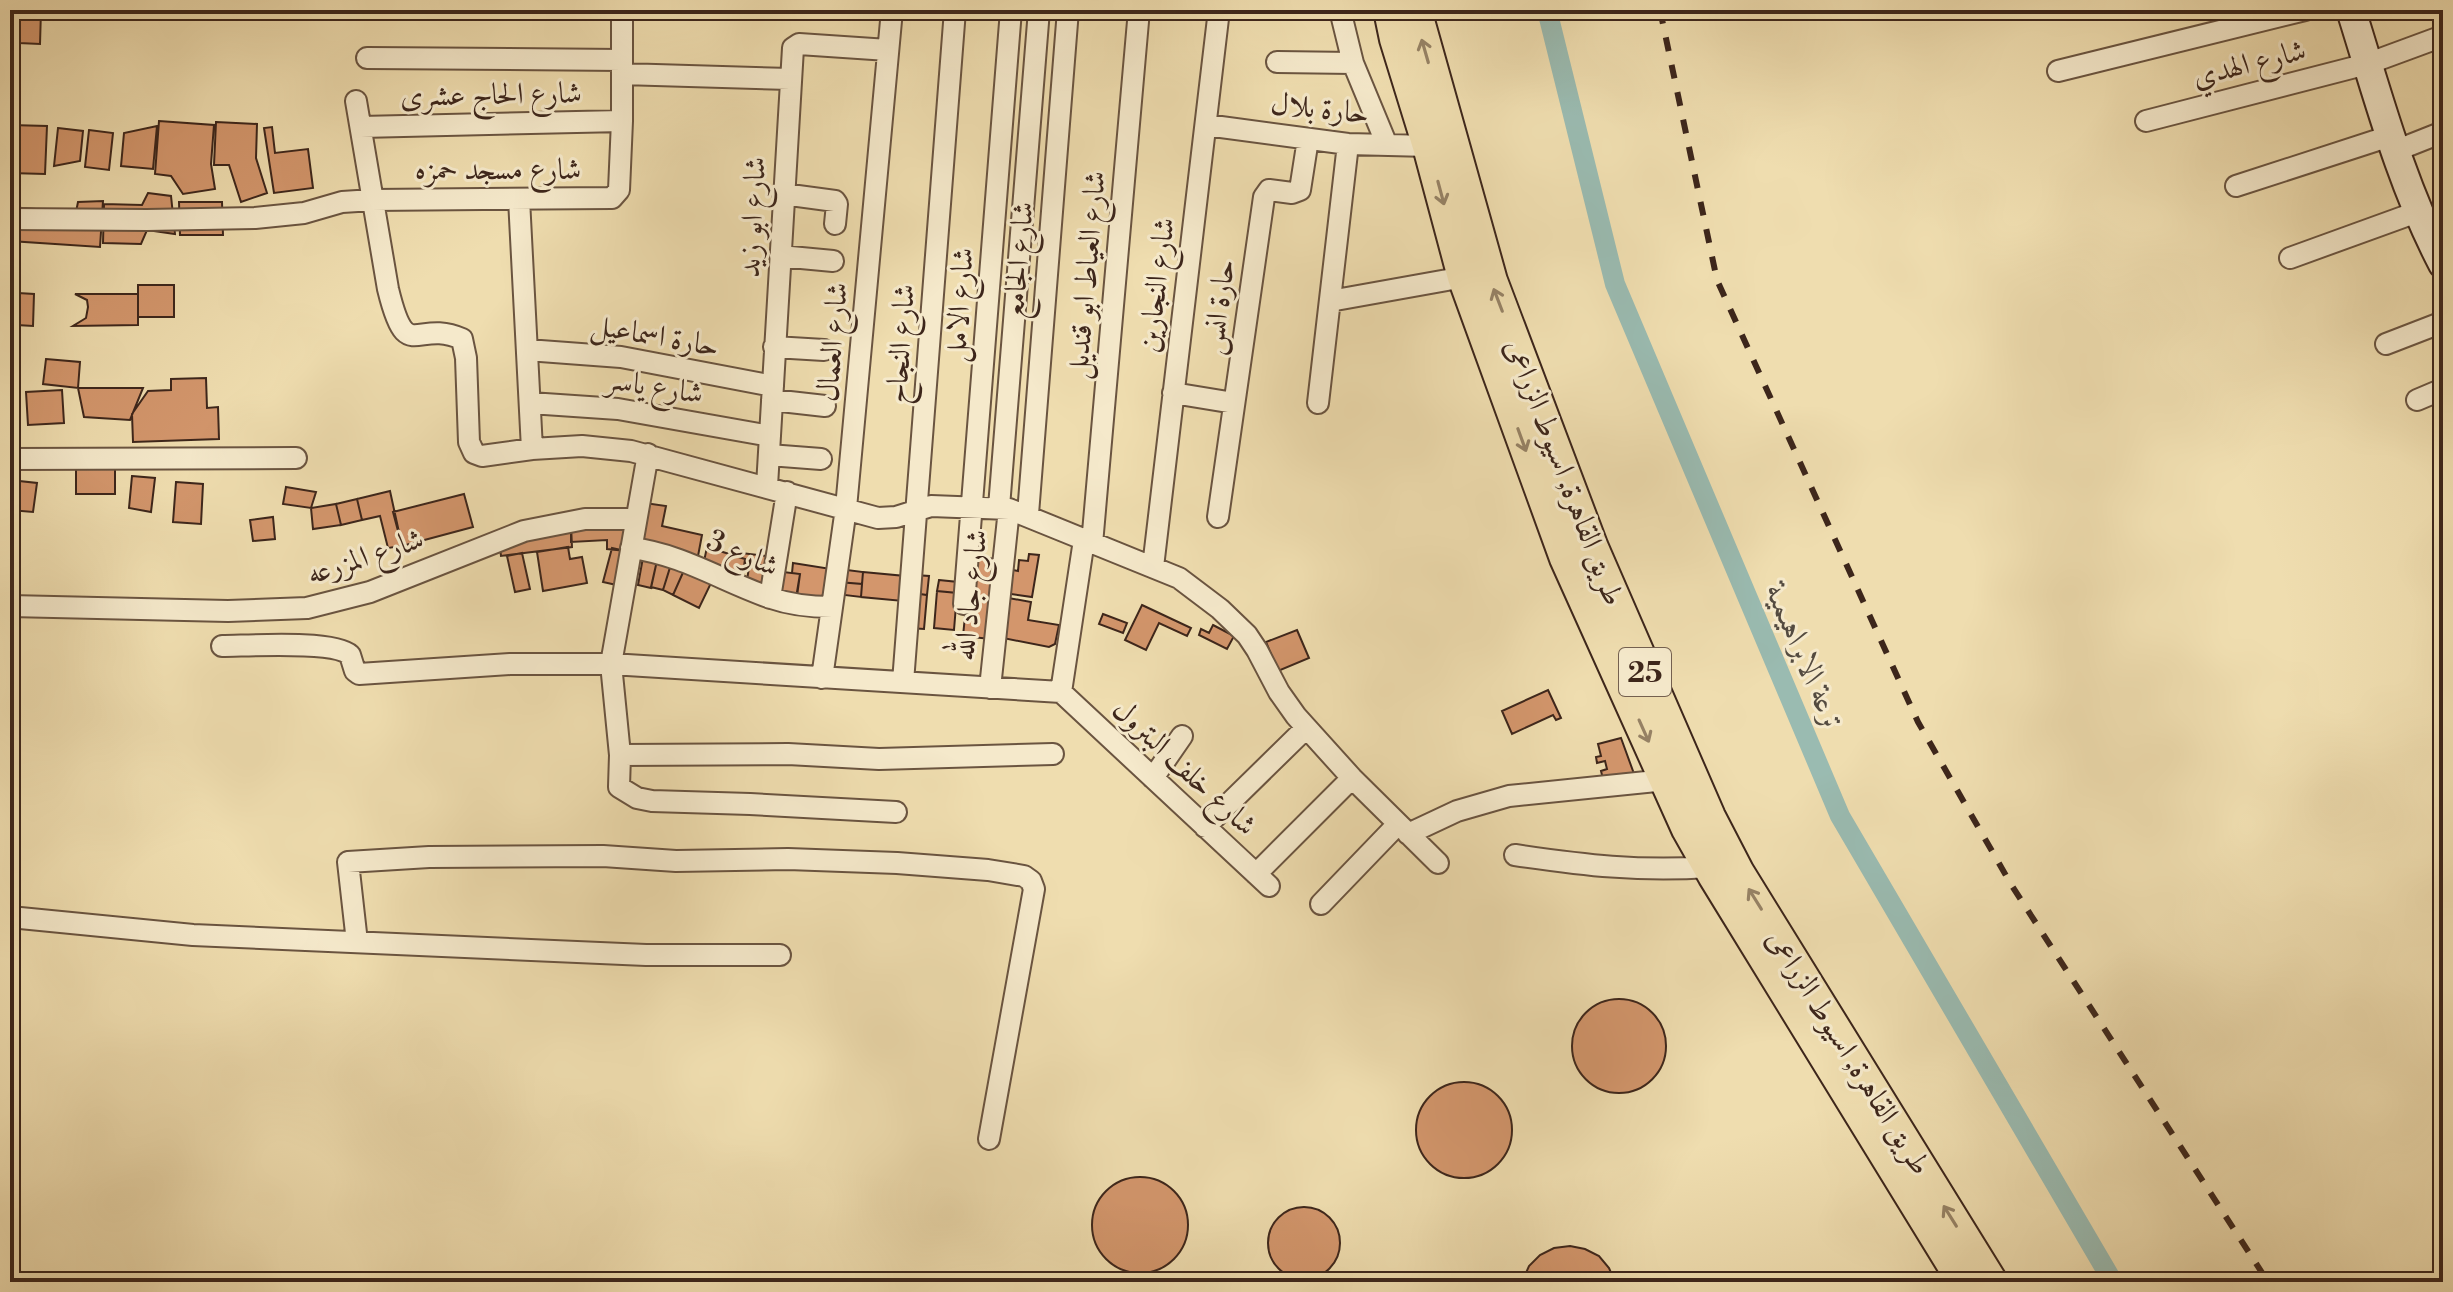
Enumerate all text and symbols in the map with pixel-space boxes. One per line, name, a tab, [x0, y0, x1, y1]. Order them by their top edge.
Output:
street label: شارع الهدي	[2188, 32, 2311, 101]
one-way arrow	[1417, 39, 1431, 64]
street label: شارع الحاج عشرى	[400, 74, 582, 122]
street label: حارة بلال	[1269, 85, 1371, 133]
street label: شارع مسجد حمزه	[415, 151, 581, 194]
street label: شارع ابو زيد	[731, 156, 780, 279]
street label: شارع العياط ابو قنديل	[1059, 169, 1120, 381]
one-way arrow	[1435, 179, 1450, 205]
street label: شارع الجامع	[995, 200, 1050, 321]
street label: شارع النجارين	[1130, 215, 1189, 355]
street label: شارع الامل	[937, 246, 988, 364]
street label: حارة انس	[1193, 257, 1244, 357]
street label: شارع العمال	[809, 281, 862, 404]
street label: شارع النجاح	[878, 283, 930, 406]
one-way arrow	[1490, 288, 1504, 313]
street label: حارة اسماعيل	[588, 306, 722, 367]
street label: طريق القاهرة, اسيوط الزراعى	[1496, 334, 1632, 611]
street label: شارع ياسر	[600, 360, 706, 418]
one-way arrow	[1516, 427, 1530, 452]
street label: شارع المزرعه	[302, 520, 430, 598]
street label: شارع 3	[699, 522, 784, 591]
street label: شارع جاد الله	[940, 527, 1002, 663]
water label: ترعة الابراهيمية	[1755, 574, 1854, 738]
road number: 25	[1619, 648, 1671, 696]
street label: شارع خلف البترول	[1101, 691, 1265, 848]
one-way arrow	[1637, 719, 1652, 743]
one-way arrow	[1746, 888, 1762, 911]
street label: طريق القاهرة, اسيوط الزراعى	[1757, 923, 1939, 1182]
one-way arrow	[1941, 1205, 1957, 1228]

